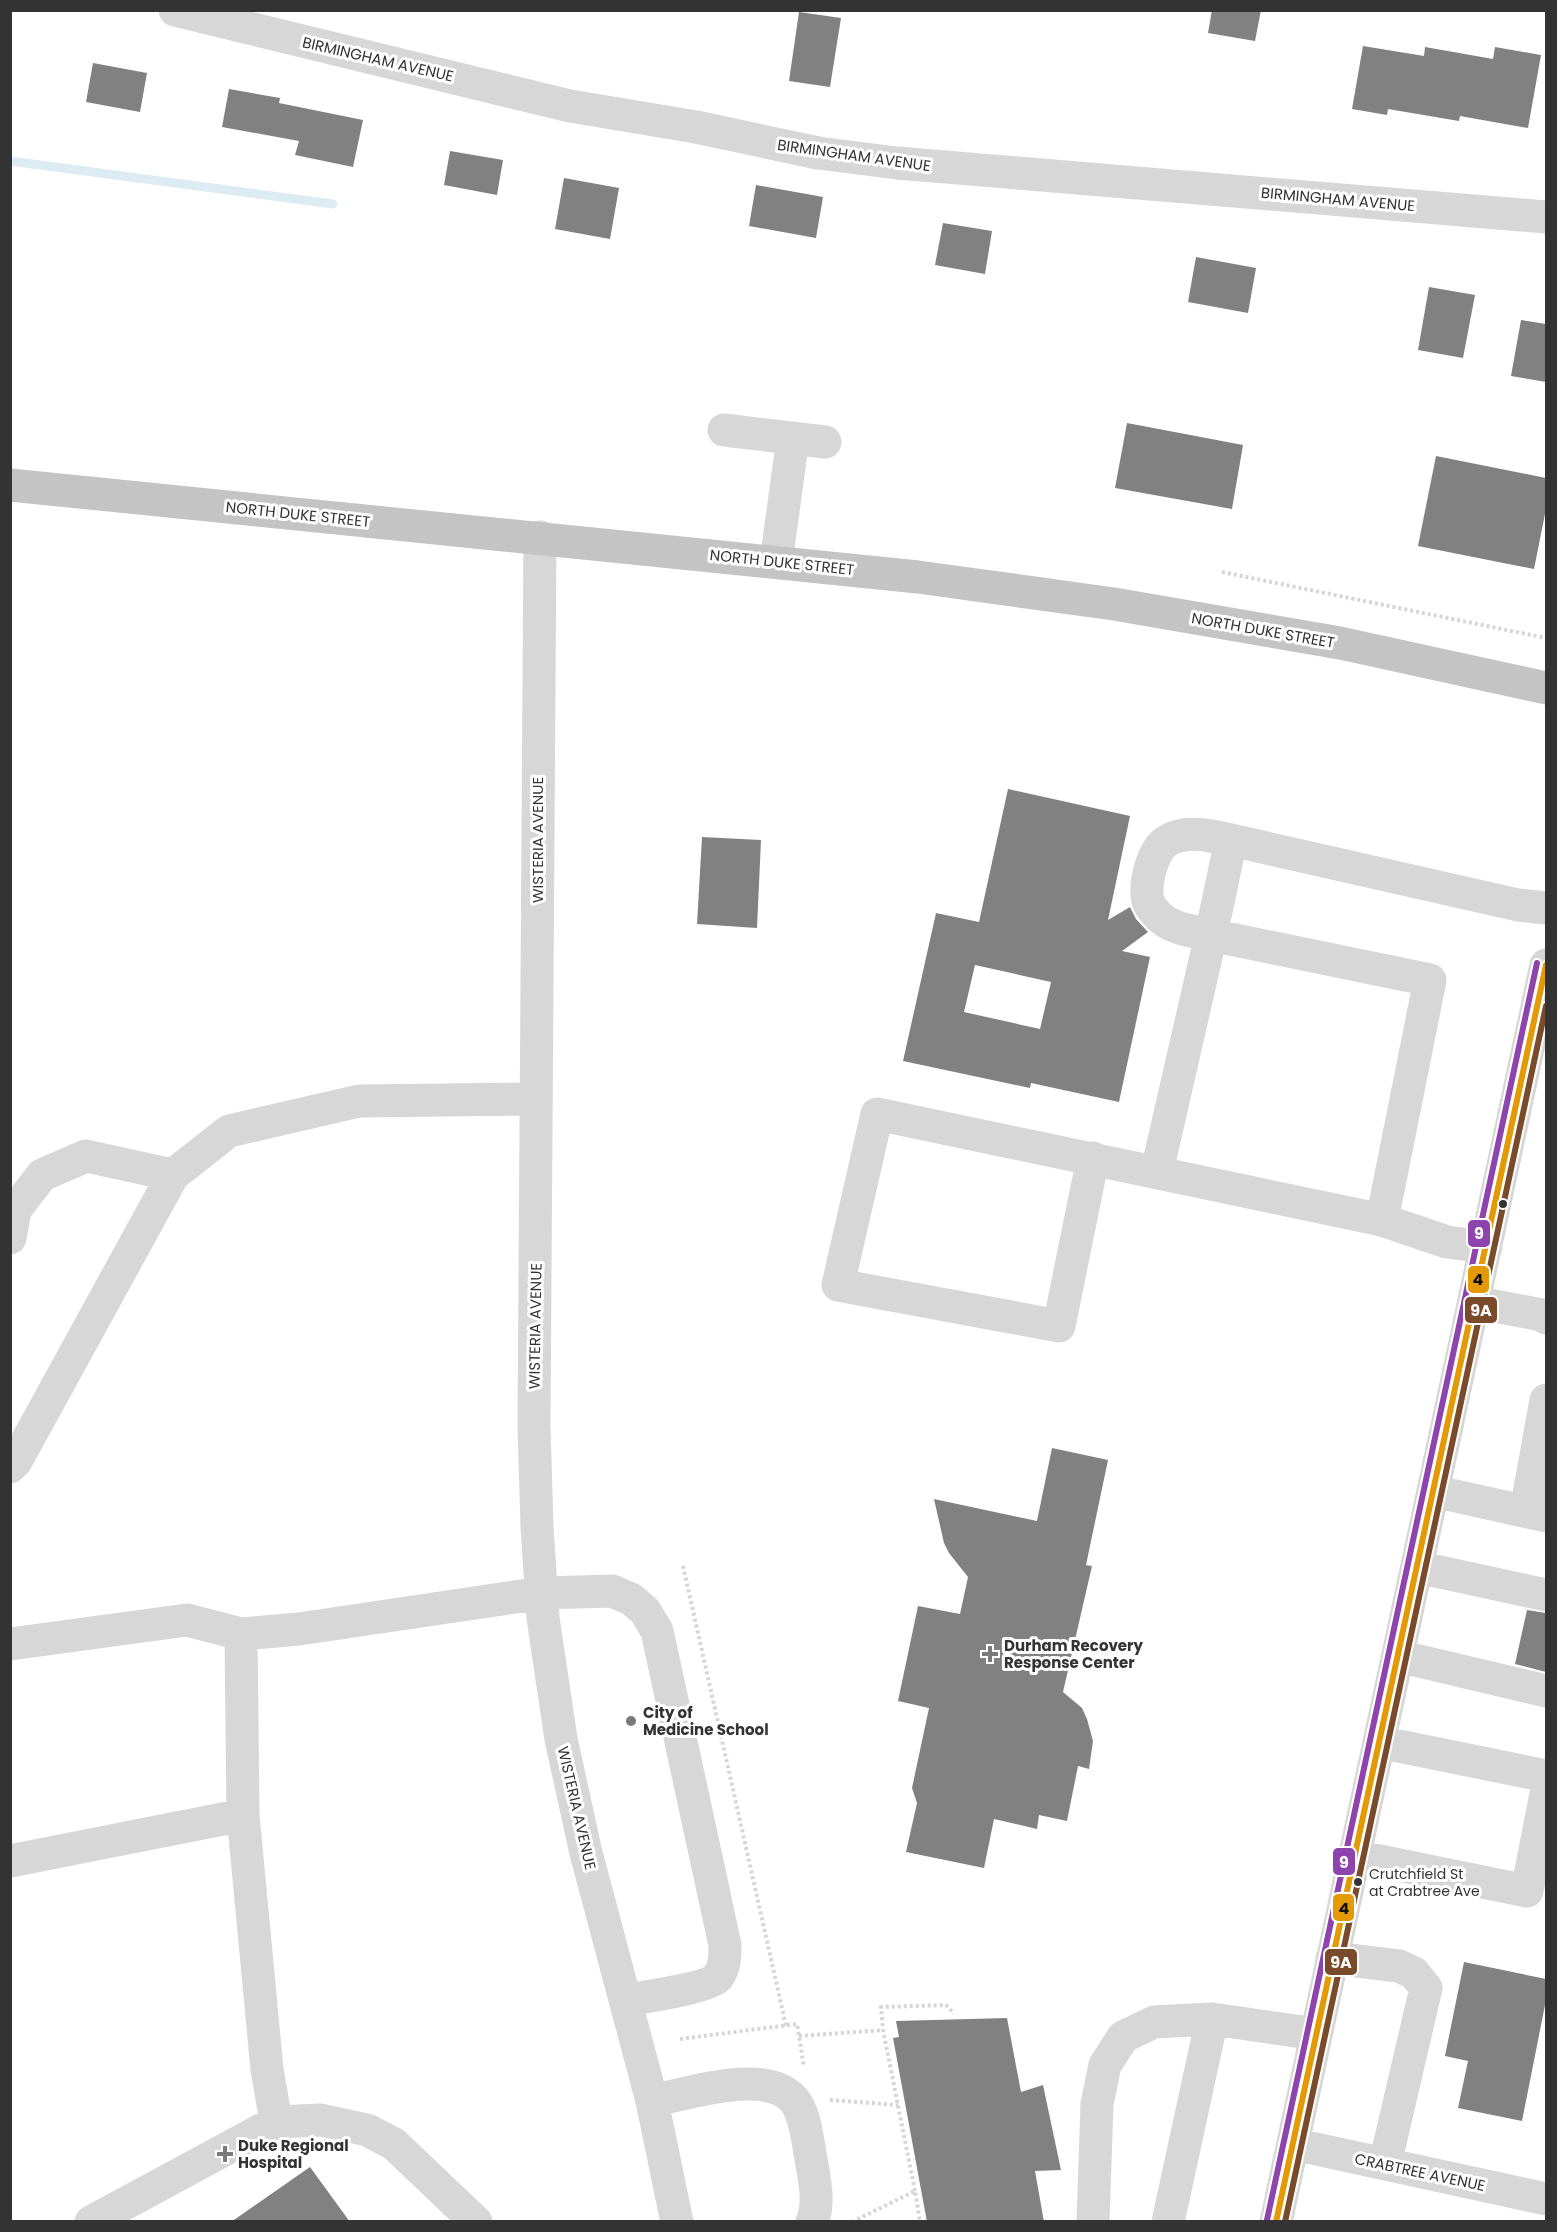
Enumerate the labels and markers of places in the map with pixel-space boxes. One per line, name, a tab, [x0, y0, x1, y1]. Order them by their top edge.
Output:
unlabelled marker	[1497, 1198, 1509, 1210]
place label: Durham Recovery Response Center	[1004, 1635, 1143, 1673]
marker: Durham Recovery Response Center	[981, 1645, 999, 1663]
place label: City of Medicine School	[643, 1702, 769, 1740]
marker: City of Medicine School	[624, 1714, 638, 1728]
place label: Crutchfield St at Crabtree Ave	[1369, 1864, 1480, 1901]
marker: Crutchfield St at Crabtree Ave	[1352, 1876, 1364, 1888]
place label: Duke Regional Hospital	[238, 2135, 349, 2173]
marker: Duke Regional Hospital	[216, 2145, 234, 2163]

